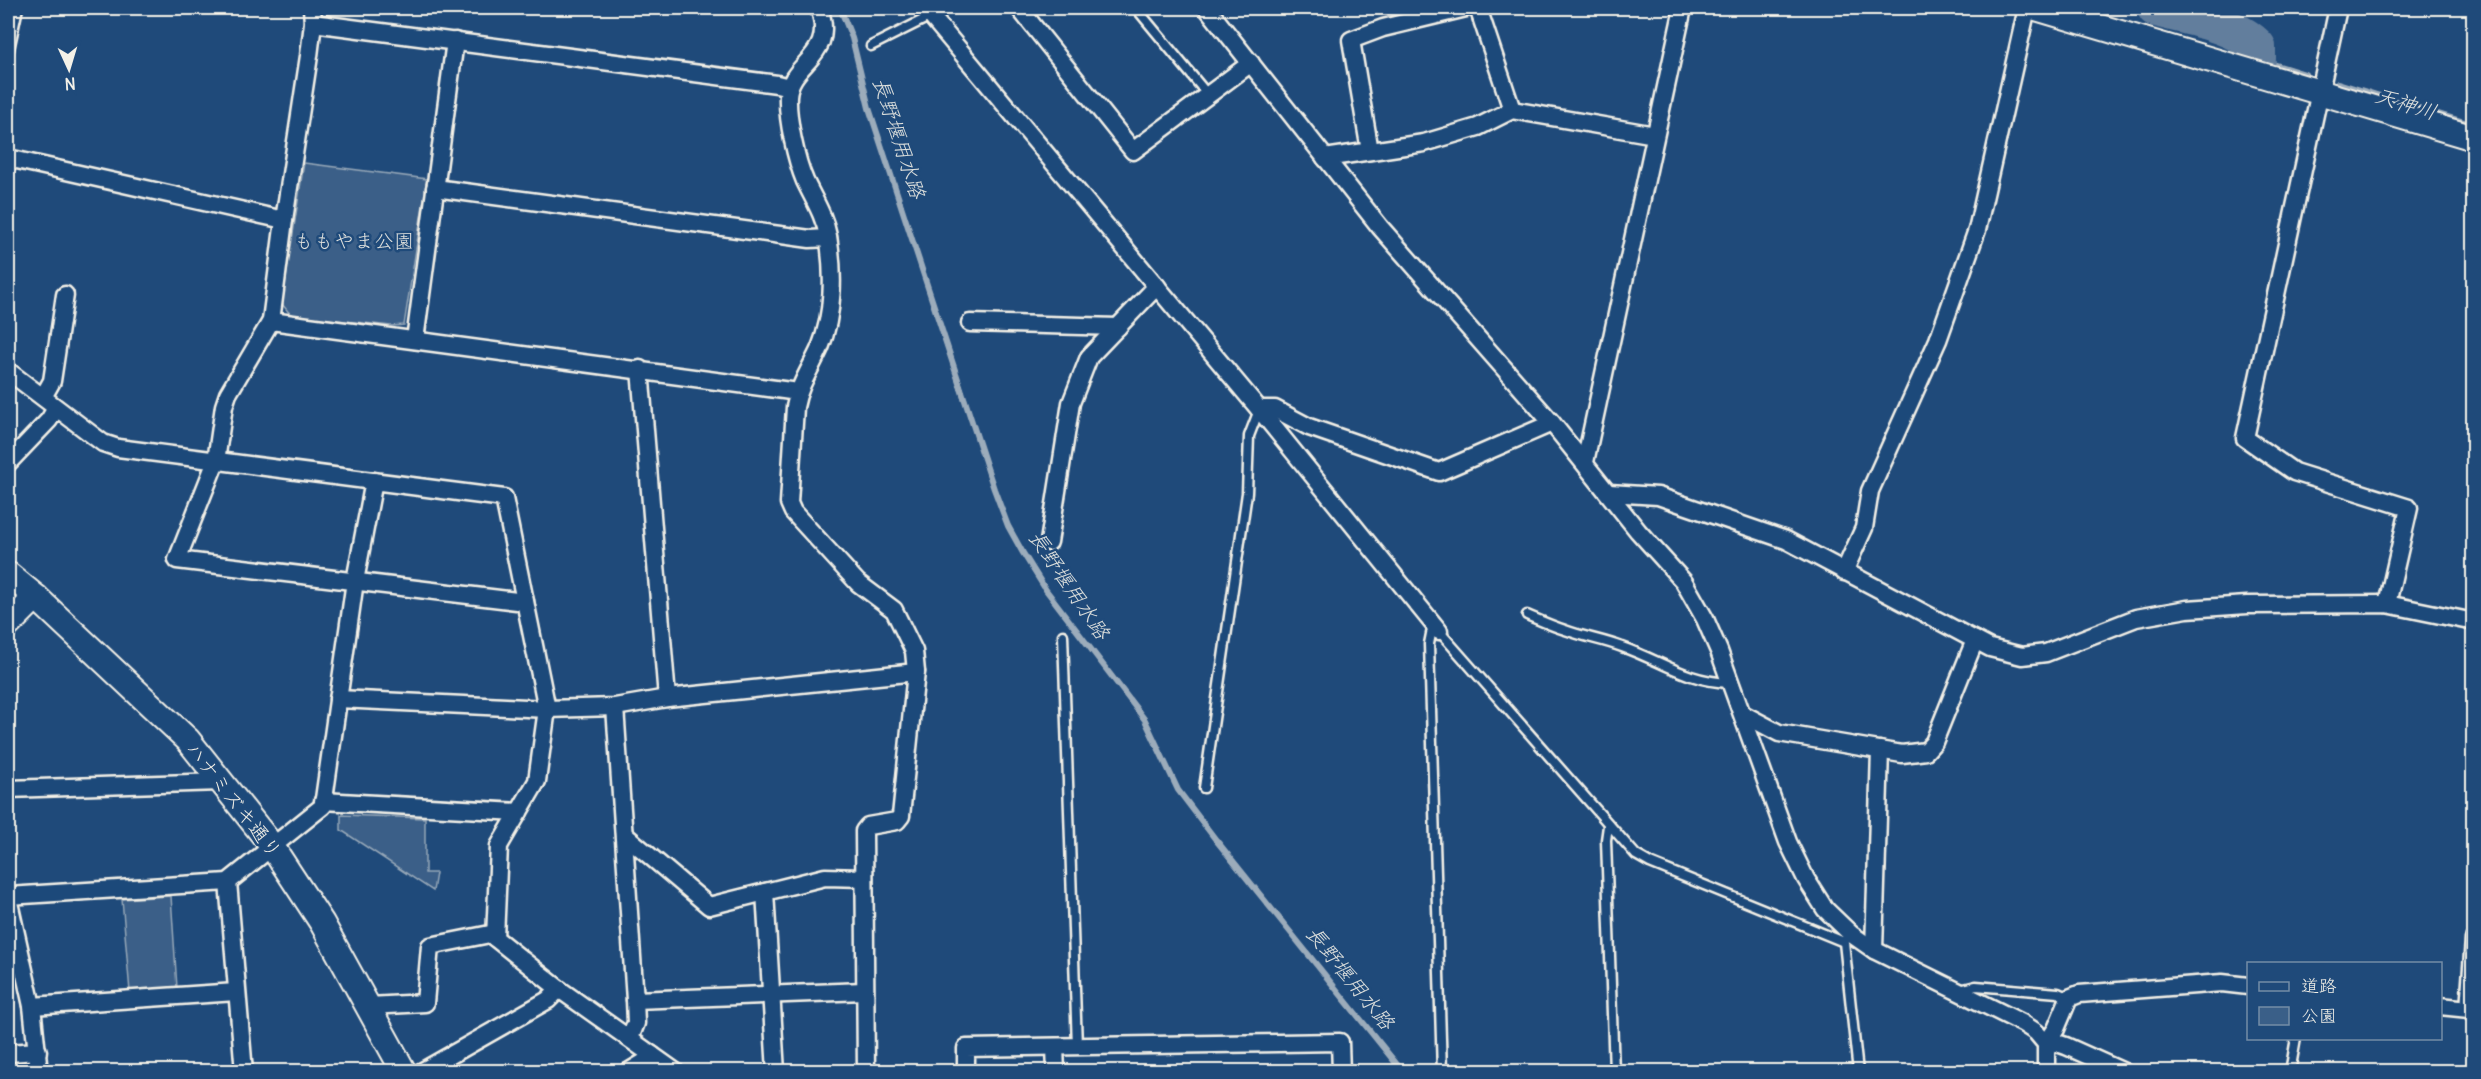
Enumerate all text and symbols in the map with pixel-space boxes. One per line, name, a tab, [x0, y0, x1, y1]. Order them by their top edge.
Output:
north arrow	[39, 39, 99, 99]
text: N	[64, 74, 76, 94]
water label: 長野堰用水路	[867, 74, 932, 203]
water label: 天神川	[2372, 81, 2440, 126]
park label: ももやま公園	[294, 228, 414, 253]
water label: 長野堰用水路	[1023, 525, 1116, 645]
street label: ハナミズキ通り	[181, 737, 288, 863]
water label: 長野堰用水路	[1300, 920, 1401, 1036]
legend	[2247, 962, 2442, 1040]
text: 道路	[2301, 974, 2337, 997]
text: 公園	[2301, 1004, 2337, 1027]

